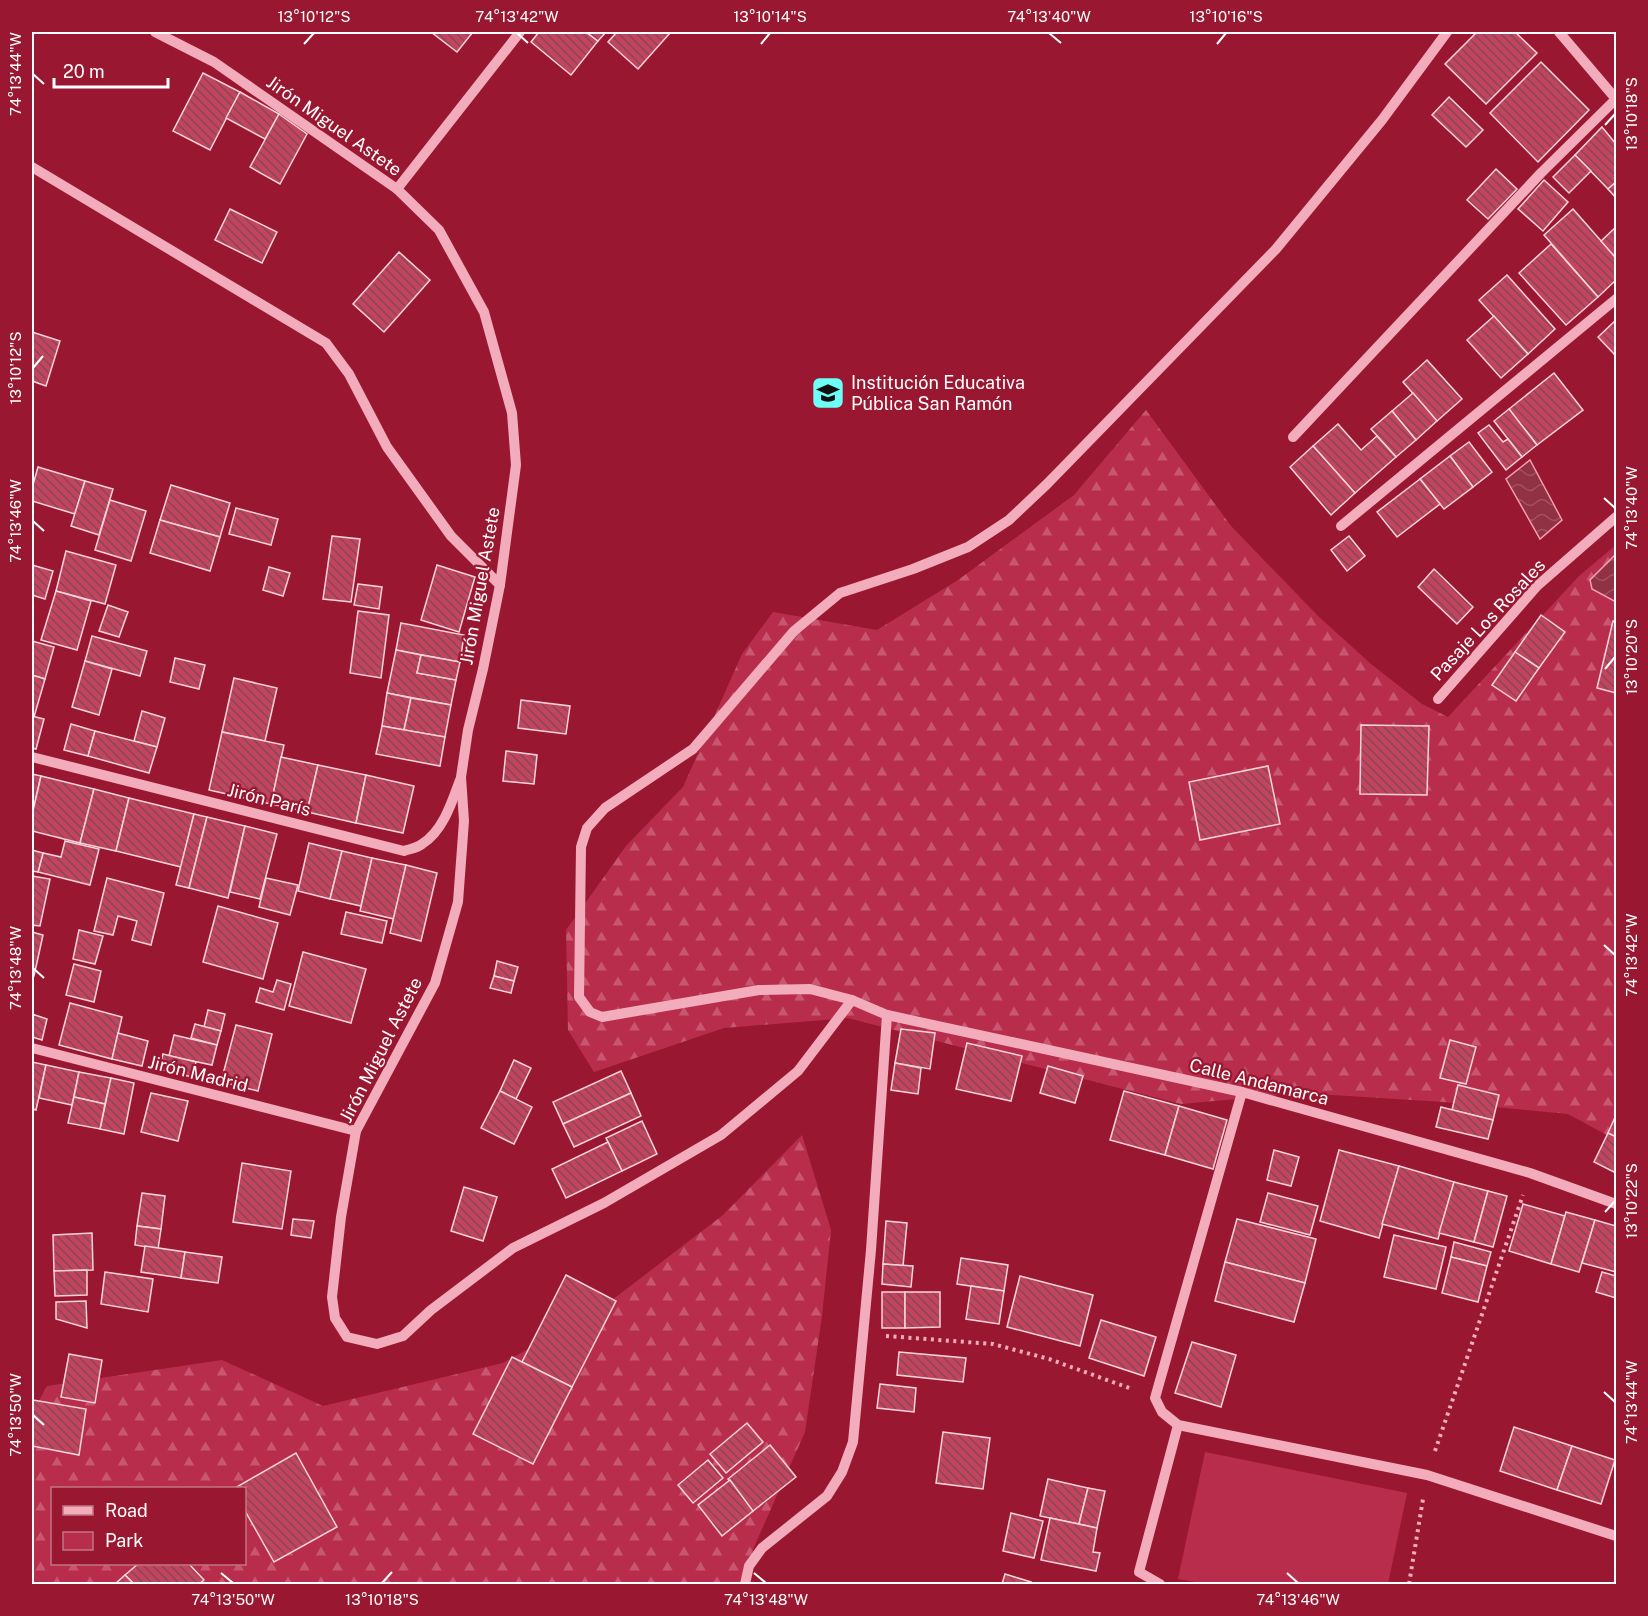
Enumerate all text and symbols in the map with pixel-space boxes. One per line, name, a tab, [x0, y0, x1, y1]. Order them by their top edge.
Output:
text: 13°10'12"S	[278, 8, 350, 25]
text: 74°13'42"W	[475, 8, 559, 25]
text: 13°10'14"S	[733, 8, 807, 25]
text: 74°13'40"W	[1007, 8, 1091, 25]
text: 13°10'16"S	[1189, 8, 1263, 25]
text: 74°13'44"W	[7, 32, 24, 116]
scale bar	[54, 51, 168, 89]
text: 20 m	[63, 61, 105, 82]
street label: Jirón Miguel Astete	[263, 71, 406, 180]
text: 13°10'18"S	[1623, 77, 1640, 151]
text: 13°10'12"S	[7, 332, 24, 404]
place label: Institución Educativa Pública San Ramón	[851, 372, 1025, 414]
school or university icon: Institución Educativa Pública San Ramón	[810, 375, 846, 411]
text: 74°13'40"W	[1623, 466, 1640, 550]
text: 74°13'46"W	[7, 479, 24, 563]
street label: Jirón Miguel Astete	[455, 505, 504, 667]
street label: Pasaje Los Rosales	[1426, 555, 1549, 685]
text: 13°10'20"S	[1623, 619, 1640, 695]
street label: Jirón París	[225, 779, 313, 820]
text: 74°13'42"W	[1623, 913, 1640, 997]
text: 74°13'48"W	[7, 926, 24, 1010]
street label: Jirón Miguel Astete	[335, 974, 426, 1126]
street label: Jirón Madrid	[146, 1051, 250, 1096]
street label: Calle Andamarca	[1187, 1054, 1331, 1109]
text: 13°10'22"S	[1623, 1163, 1640, 1239]
text: 74°13'44"W	[1623, 1360, 1640, 1444]
text: 74°13'50"W	[7, 1373, 24, 1457]
legend	[51, 1487, 246, 1565]
text: Road	[105, 1500, 148, 1521]
text: Park	[105, 1530, 143, 1551]
text: 74°13'50"W	[191, 1591, 275, 1608]
text: 13°10'18"S	[345, 1591, 419, 1608]
text: 74°13'48"W	[724, 1591, 808, 1608]
text: 74°13'46"W	[1256, 1591, 1340, 1608]

